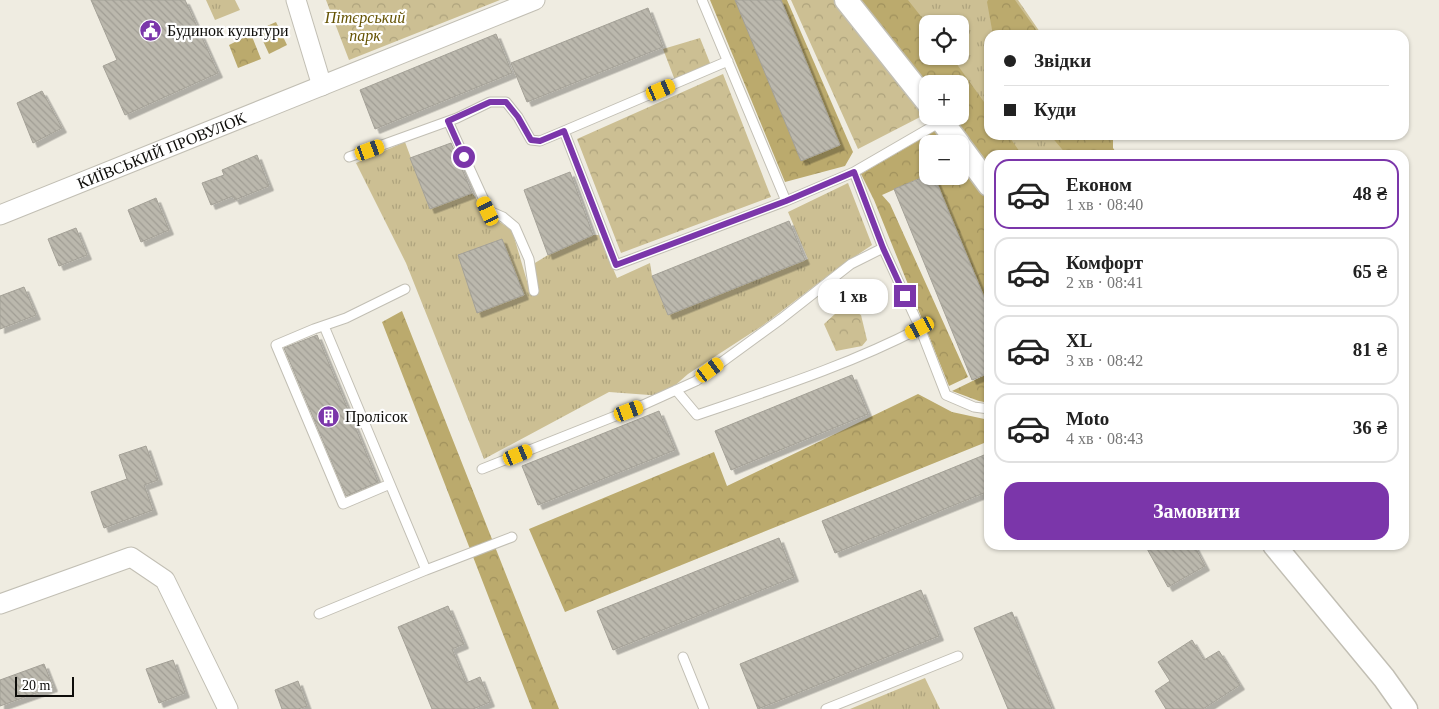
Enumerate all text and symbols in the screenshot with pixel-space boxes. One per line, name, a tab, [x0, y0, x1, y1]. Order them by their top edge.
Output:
park label: Пітєрський парк	[324, 9, 405, 45]
map controls	[919, 15, 969, 185]
button: locate	[919, 15, 969, 65]
public building icon: Будинок культури	[139, 18, 163, 42]
place label: Будинок культури	[167, 22, 289, 40]
text: Звідки	[1034, 50, 1091, 71]
button: +	[919, 75, 969, 125]
car	[644, 77, 677, 103]
text: Куди	[1034, 99, 1076, 120]
street label: КИЇВСЬКИЙ ПРОВУЛОК	[75, 109, 248, 192]
button: −	[919, 135, 969, 185]
car	[353, 138, 386, 162]
route start	[453, 146, 475, 168]
icon: car	[1006, 172, 1051, 217]
text: Економ	[1066, 174, 1132, 195]
text: 48 ₴	[1353, 183, 1387, 204]
car	[474, 194, 501, 228]
text: 1 хв · 08:40	[1066, 196, 1143, 213]
icon: car	[1006, 250, 1051, 295]
text: Комфорт	[1066, 252, 1143, 273]
text: 65 ₴	[1353, 261, 1387, 282]
text: 2 хв · 08:41	[1066, 274, 1143, 291]
callout: 1 хв	[818, 278, 888, 314]
route end	[894, 285, 916, 307]
text: 1 хв	[839, 288, 867, 305]
car	[903, 315, 936, 341]
icon: car	[1006, 328, 1051, 373]
text: XL	[1066, 330, 1092, 351]
text: 81 ₴	[1353, 339, 1387, 360]
text: 3 хв · 08:42	[1066, 352, 1143, 369]
car	[693, 355, 726, 385]
car	[612, 399, 645, 423]
building icon: Пролісок	[317, 404, 341, 428]
icon: car	[1006, 406, 1051, 451]
place label: Пролісок	[345, 408, 408, 426]
text: Moto	[1066, 408, 1109, 429]
text: 36 ₴	[1353, 417, 1387, 438]
text: 4 хв · 08:43	[1066, 430, 1143, 447]
car	[501, 442, 534, 468]
button: Замовити	[1004, 482, 1389, 540]
scale bar	[15, 674, 74, 697]
text: 20 m	[22, 678, 50, 693]

